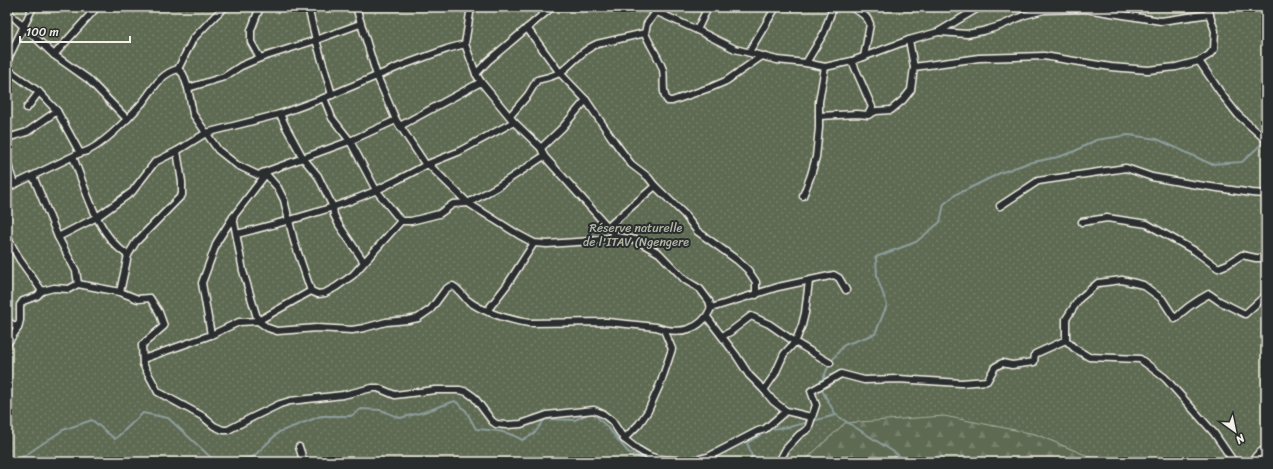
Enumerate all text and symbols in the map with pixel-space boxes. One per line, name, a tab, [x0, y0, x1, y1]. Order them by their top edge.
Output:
scale bar	[20, 18, 130, 44]
text: 100 m	[26, 21, 59, 43]
park label: Réserve naturelle de l'ITAV (Ngengere	[583, 217, 689, 253]
north arrow	[1215, 411, 1255, 451]
text: N	[1231, 428, 1249, 449]

